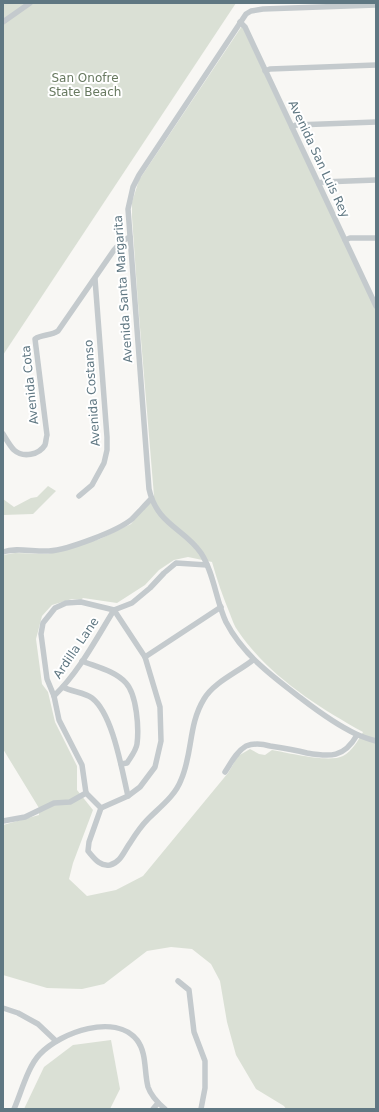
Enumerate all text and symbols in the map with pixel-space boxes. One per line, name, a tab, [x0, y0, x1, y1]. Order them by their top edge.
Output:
park label: San Onofre State Beach	[49, 71, 121, 99]
street label: Avenida San Luis Rey	[286, 98, 352, 220]
street label: Avenida Santa Margarita	[111, 215, 135, 363]
street label: Avenida Costanso	[81, 339, 103, 447]
street label: Avenida Cota	[19, 345, 41, 425]
street label: Ardilla Lane	[50, 615, 102, 681]

